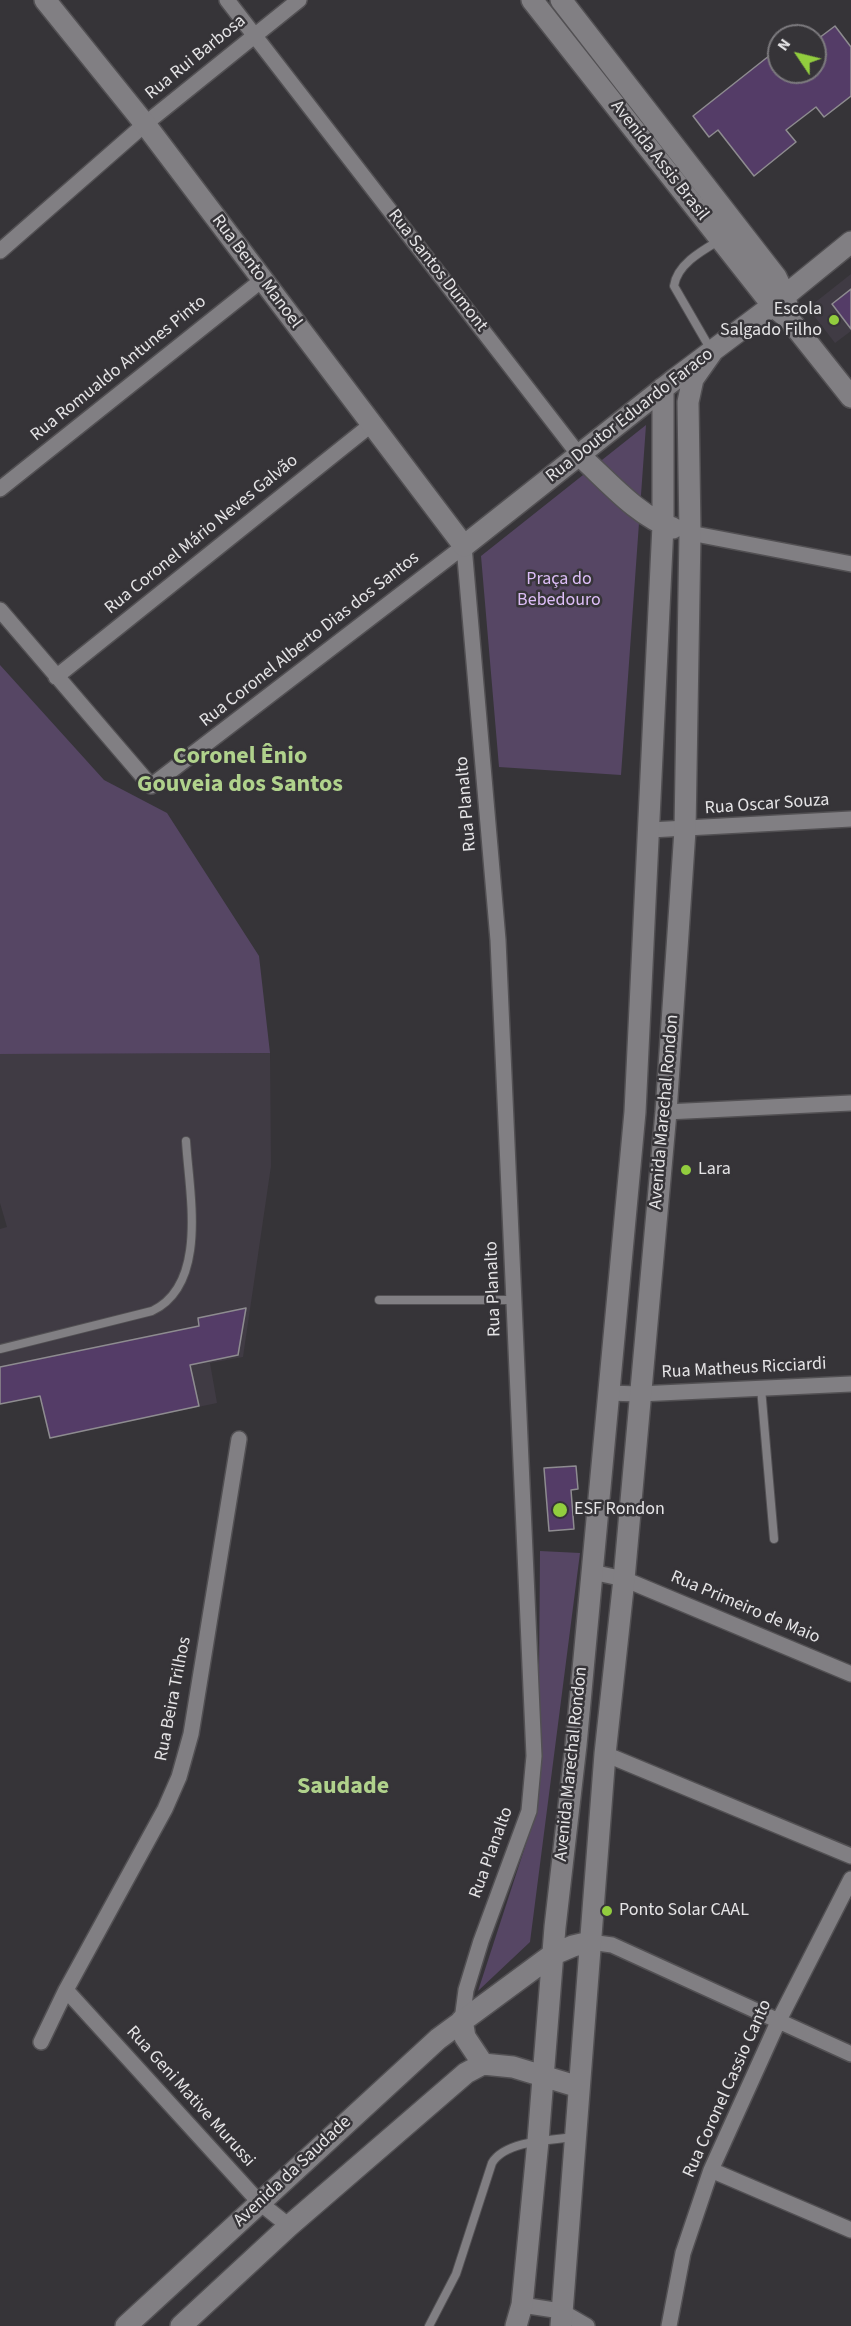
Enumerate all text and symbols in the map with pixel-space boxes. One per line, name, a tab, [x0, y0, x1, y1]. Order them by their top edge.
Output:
street label: Rua Rui Barbosa	[141, 11, 251, 105]
north arrow	[767, 24, 827, 84]
text: N	[772, 34, 796, 55]
street label: Avenida Assis Brasil	[605, 97, 713, 225]
street label: Rua Santos Dumont	[382, 205, 492, 337]
street label: Rua Bento Manoel	[206, 211, 306, 333]
street label: Rua Romualdo Antunes Pinto	[27, 291, 211, 447]
place label: Escola Salgado Filho	[720, 299, 822, 342]
marker: Escola Salgado Filho	[827, 313, 841, 327]
street label: Rua Doutor Eduardo Faraco	[542, 344, 718, 488]
street label: Rua Coronel Mário Neves Galvão	[101, 450, 303, 620]
street label: Rua Coronel Alberto Dias dos Santos	[196, 548, 424, 732]
park label: Praça do Bebedouro	[517, 569, 601, 612]
district label: Coronel Ênio Gouveia dos Santos	[137, 744, 343, 800]
street label: Rua Planalto	[452, 755, 482, 853]
street label: Rua Oscar Souza	[704, 790, 830, 820]
street label: Avenida Marechal Rondon	[646, 1014, 684, 1210]
place label: Lara	[698, 1159, 731, 1181]
marker: Lara	[679, 1163, 693, 1177]
street label: Rua Planalto	[482, 1241, 506, 1337]
street label: Rua Matheus Ricciardi	[661, 1354, 827, 1384]
place label: ESF Rondon	[574, 1499, 665, 1521]
marker: ESF Rondon	[551, 1501, 569, 1519]
street label: Rua Primeiro de Maio	[667, 1567, 823, 1649]
street label: Rua Beira Trilhos	[151, 1635, 197, 1763]
street label: Avenida Marechal Rondon	[551, 1666, 593, 1862]
district label: Saudade	[297, 1774, 389, 1802]
street label: Rua Planalto	[465, 1804, 519, 1902]
place label: Ponto Solar CAAL	[619, 1900, 749, 1922]
marker: Ponto Solar CAAL	[600, 1904, 614, 1918]
street label: Rua Coronel Cassio Canto	[679, 1997, 777, 2181]
street label: Rua Geni Mative Murussi	[121, 2022, 259, 2172]
street label: Avenida da Saudade	[230, 2112, 356, 2232]

